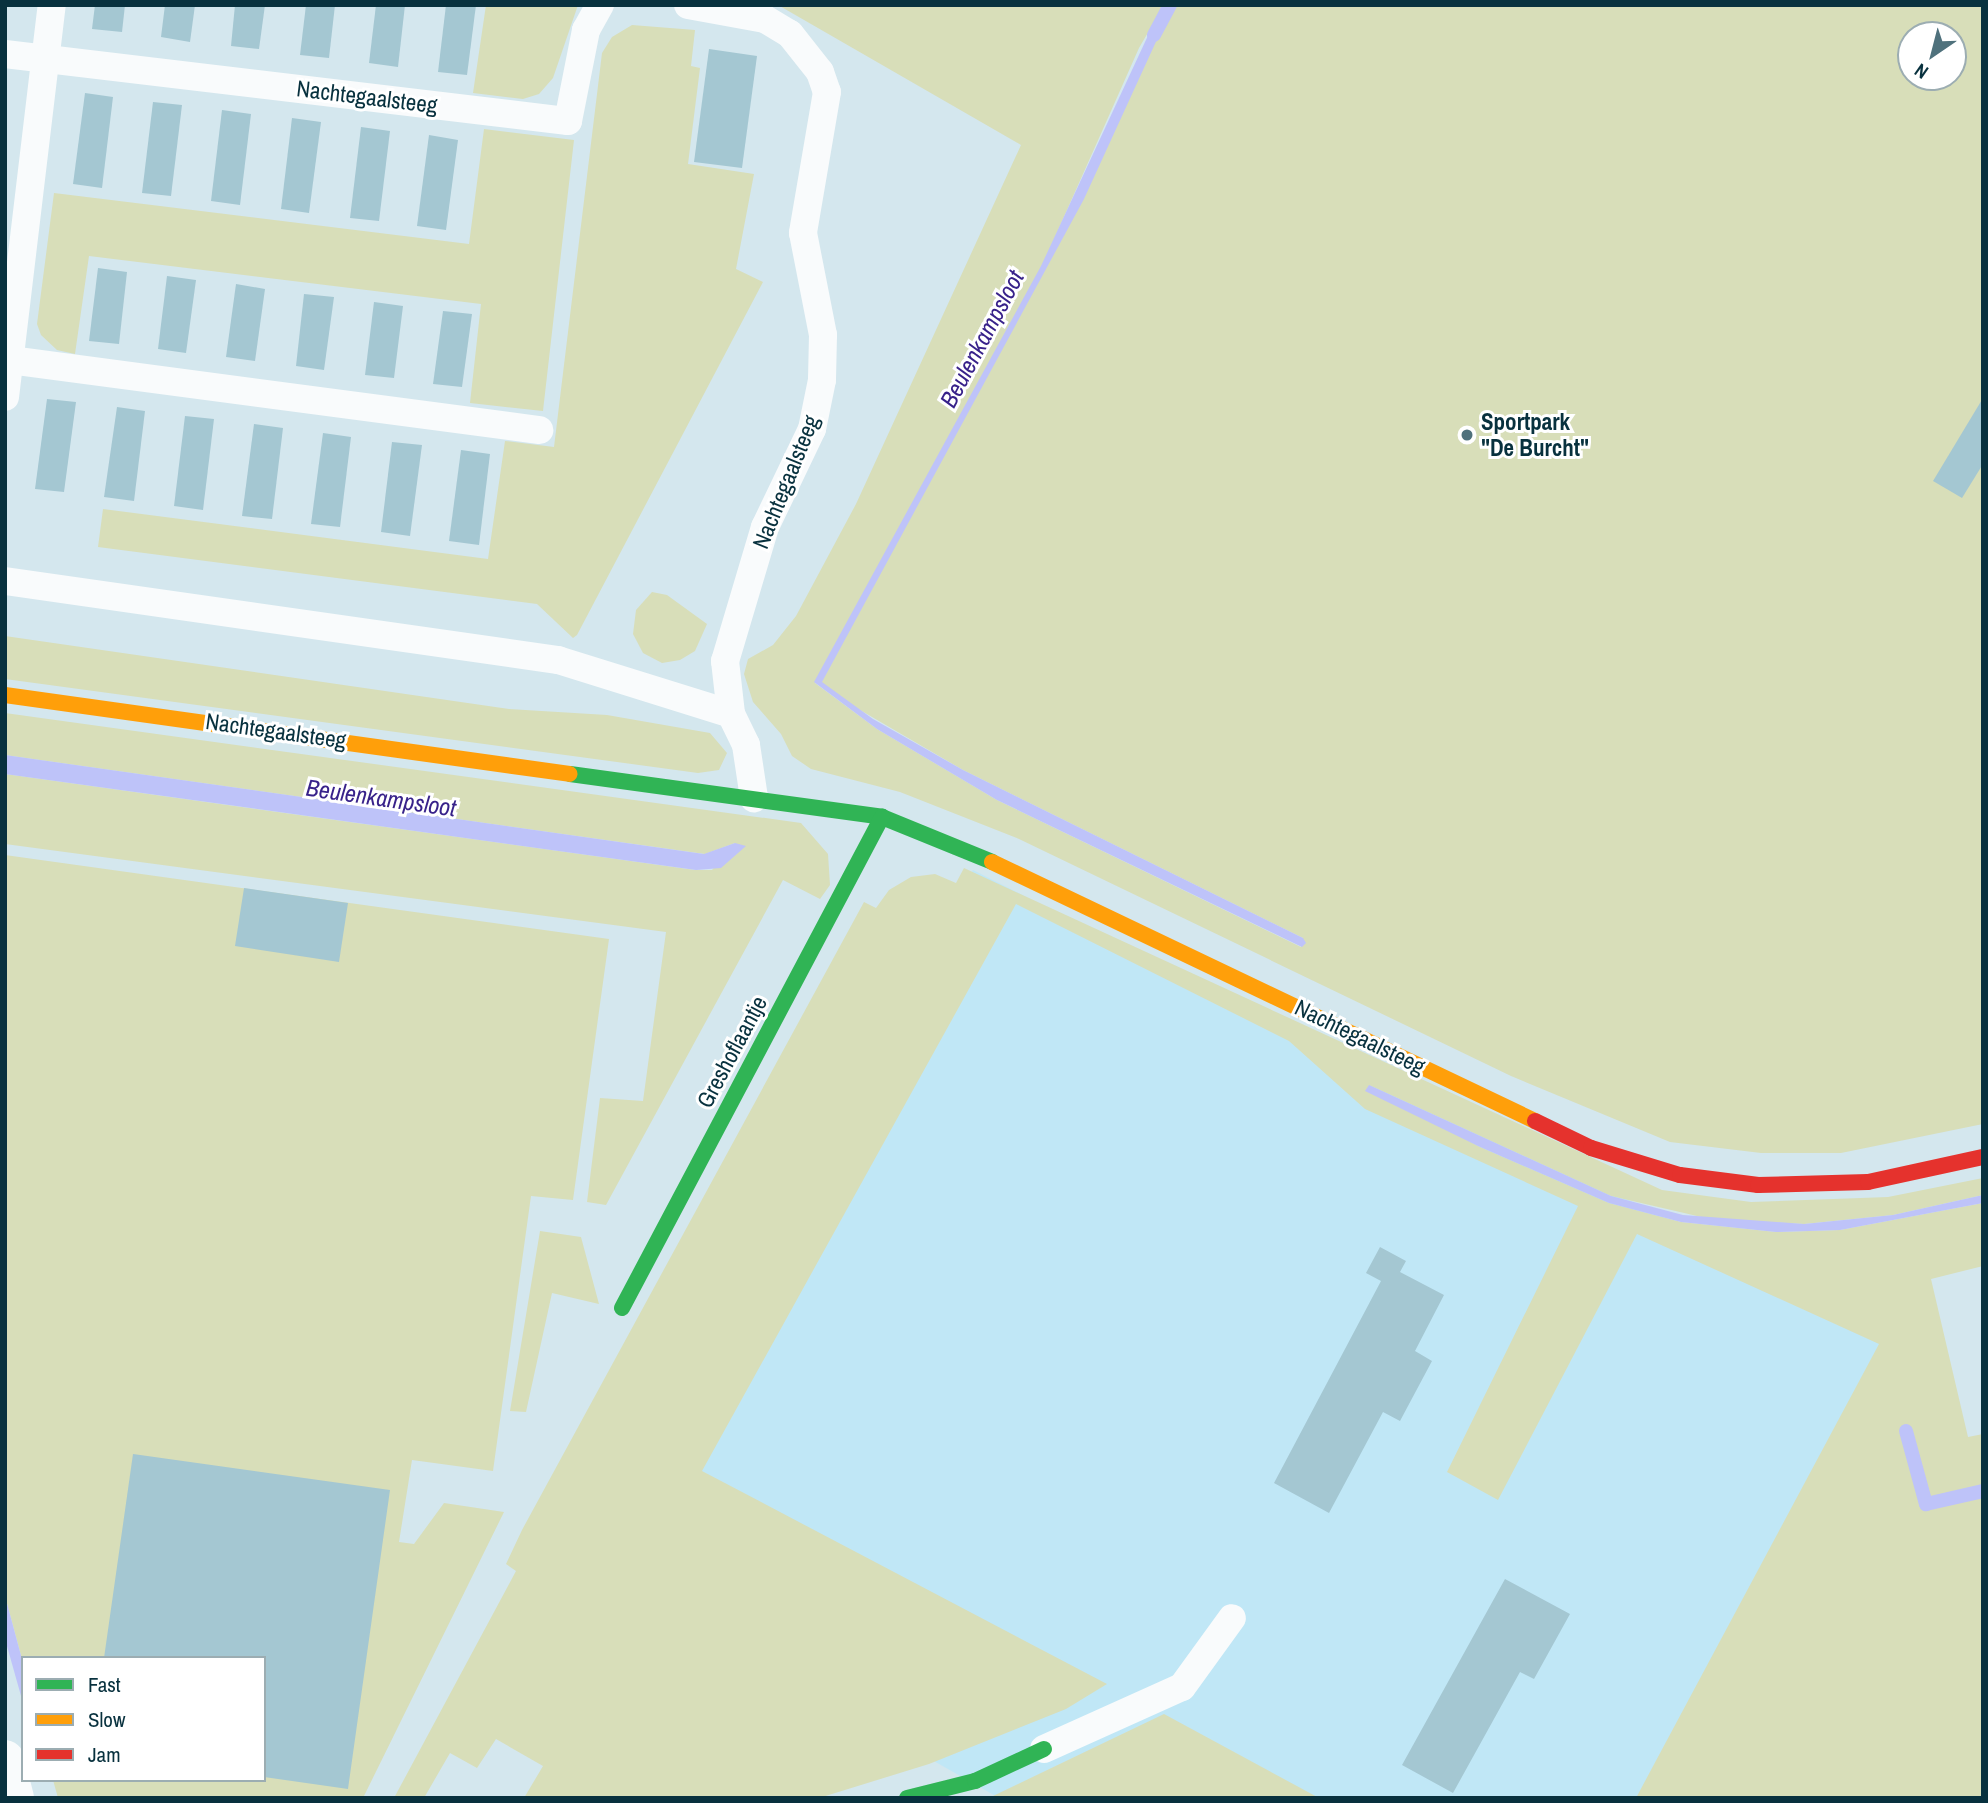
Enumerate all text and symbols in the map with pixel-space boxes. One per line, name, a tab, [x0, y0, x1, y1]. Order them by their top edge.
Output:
north arrow	[1897, 21, 1967, 91]
text: N	[1909, 58, 1933, 85]
street label: Nachtegaalsteeg	[295, 75, 439, 119]
water label: Beulenkampsloot	[934, 266, 1030, 412]
place label: Sportpark "De Burcht"	[1481, 408, 1589, 462]
street label: Nachtegaalsteeg	[747, 411, 825, 553]
marker: Sportpark "De Burcht"	[1459, 427, 1475, 443]
street label: Nachtegaalsteeg	[204, 707, 348, 755]
water label: Beulenkampsloot	[304, 773, 458, 823]
street label: Greshoflaantje	[691, 991, 773, 1113]
street label: Nachtegaalsteeg	[1290, 994, 1430, 1080]
legend	[21, 1656, 266, 1782]
text: Fast	[88, 1670, 121, 1699]
text: Slow	[88, 1705, 125, 1734]
text: Jam	[88, 1740, 121, 1769]

